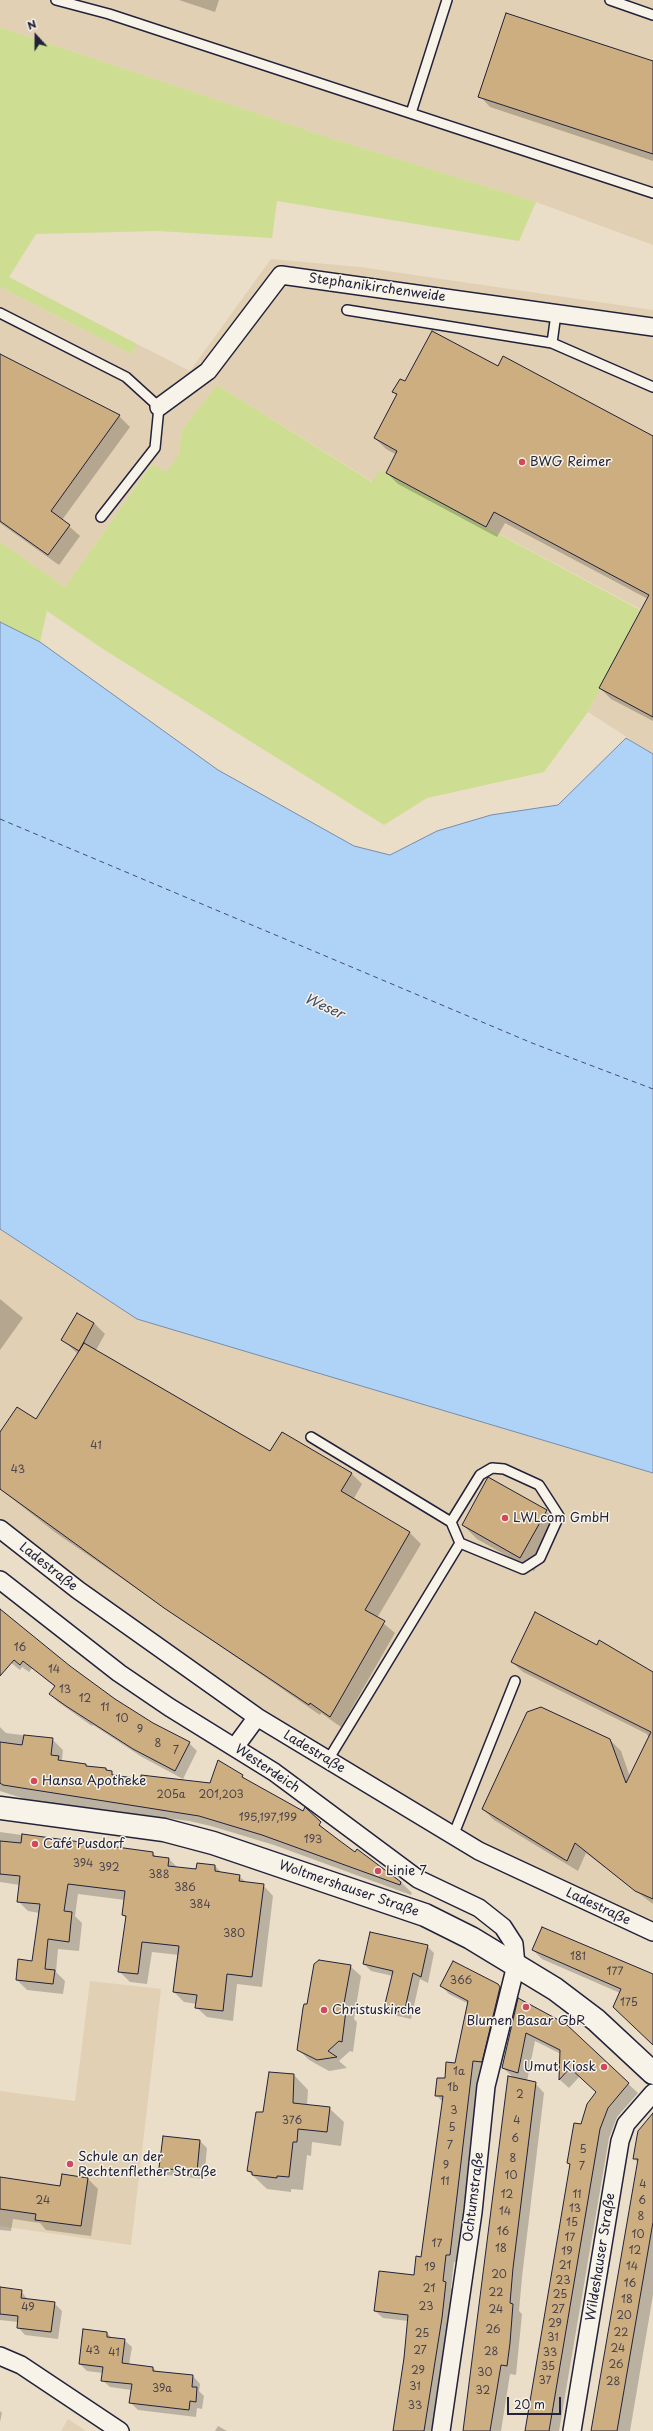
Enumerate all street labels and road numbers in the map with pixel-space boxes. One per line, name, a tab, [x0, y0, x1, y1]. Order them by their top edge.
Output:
street label: Stephanikirchenweide	[308, 271, 446, 305]
street label: Ladestraße	[16, 1539, 80, 1595]
street label: Ladestraße	[280, 1727, 348, 1777]
street label: Westerdeich	[232, 1742, 302, 1796]
street label: Woltmershauser Straße	[277, 1858, 421, 1920]
street label: Ladestraße	[563, 1885, 633, 1929]
street label: Ochtumstraße	[461, 2151, 487, 2243]
street label: Wildeshauser Straße	[583, 2192, 619, 2322]

